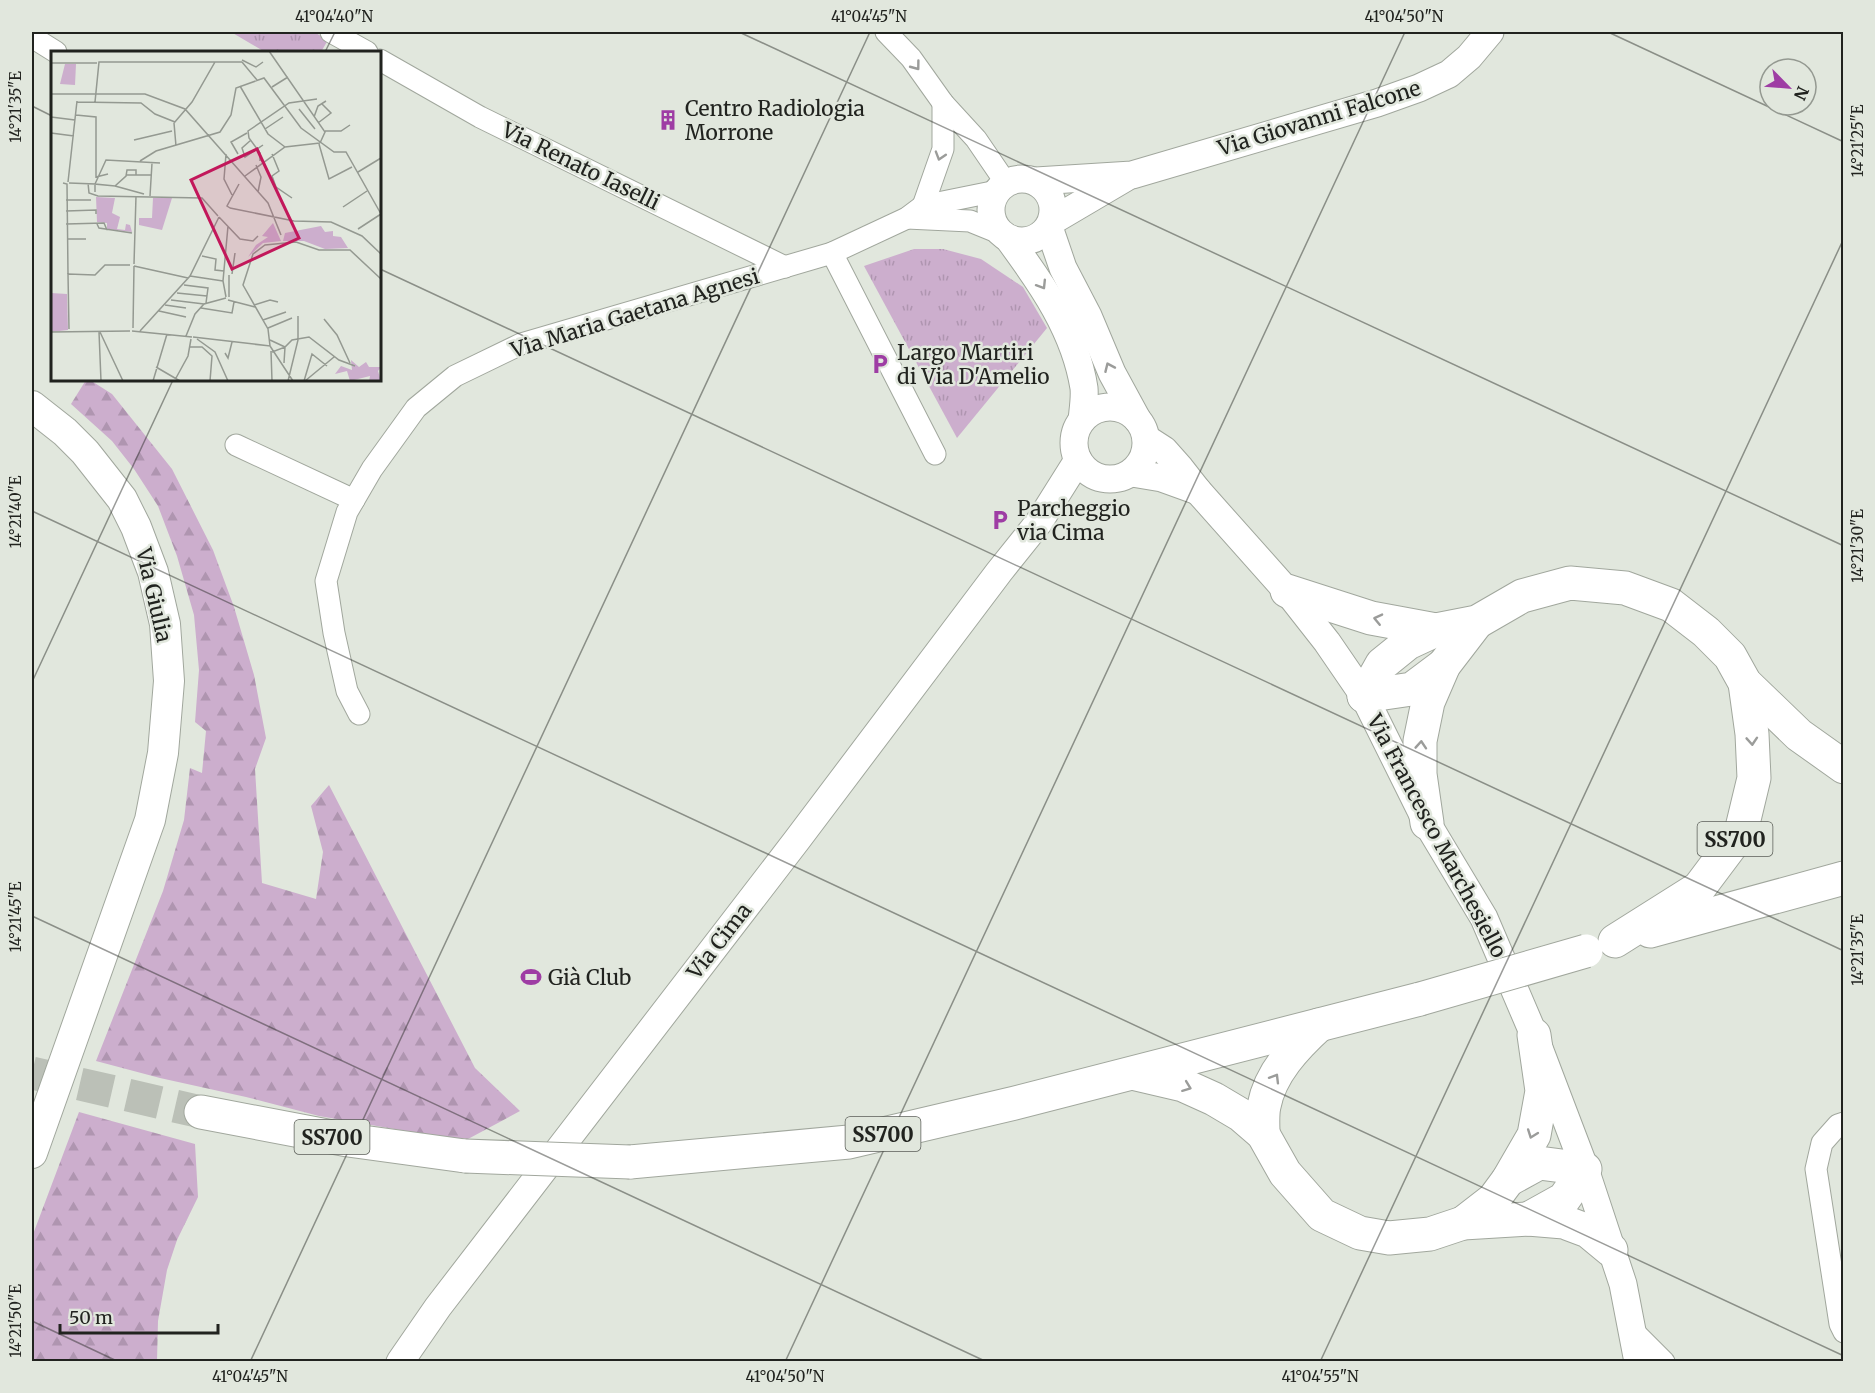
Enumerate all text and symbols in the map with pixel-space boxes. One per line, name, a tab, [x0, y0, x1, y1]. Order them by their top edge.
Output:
text: 41°04'40"N	[295, 7, 373, 26]
text: 41°04'45"N	[831, 7, 907, 26]
text: 41°04'50"N	[1365, 7, 1444, 26]
inset map	[51, 51, 381, 381]
north arrow	[1758, 57, 1818, 117]
one-way arrow	[909, 59, 920, 70]
text: 14°21'35"E	[6, 71, 25, 143]
street label: Via Giovanni Falcone	[1213, 74, 1424, 162]
text: N	[1790, 83, 1813, 104]
place label: Centro Radiologia Morrone	[685, 95, 865, 146]
text: 14°21'25"E	[1848, 104, 1867, 177]
building icon: Centro Radiologia Morrone	[656, 108, 680, 132]
street label: Via Renato Iaselli	[497, 116, 665, 216]
one-way arrow	[935, 150, 947, 161]
street label: Via Maria Gaetana Agnesi	[507, 262, 763, 364]
one-way arrow	[1034, 279, 1045, 290]
place label: Largo Martiri di Via D'Amelio	[897, 339, 1049, 390]
parking icon: Largo Martiri di Via D'Amelio	[868, 352, 892, 376]
one-way arrow	[1105, 362, 1117, 373]
text: 14°21'40"E	[6, 475, 25, 548]
place label: Parcheggio via Cima	[1016, 495, 1130, 546]
parking icon: Parcheggio via Cima	[988, 508, 1012, 532]
text: 14°21'30"E	[1848, 509, 1867, 583]
street label: Via Giulia	[130, 544, 178, 645]
one-way arrow	[1373, 614, 1383, 627]
street label: Via Francesco Marchesiello	[1361, 709, 1513, 963]
one-way arrow	[1746, 737, 1759, 746]
one-way arrow	[1414, 740, 1427, 749]
road number: SS700	[1698, 822, 1772, 856]
text: 14°21'45"E	[6, 881, 25, 952]
street label: Via Cima	[680, 898, 757, 985]
text: 14°21'35"E	[1848, 914, 1867, 986]
place label: Già Club	[548, 964, 631, 991]
sports icon: Già Club	[519, 965, 543, 989]
one-way arrow	[1268, 1074, 1279, 1084]
one-way arrow	[1180, 1080, 1191, 1092]
road number: SS700	[846, 1117, 920, 1151]
road number: SS700	[294, 1120, 370, 1154]
one-way arrow	[1527, 1128, 1540, 1139]
text: 14°21'50"E	[6, 1284, 25, 1358]
scale bar	[60, 1297, 218, 1335]
text: 50 m	[69, 1306, 113, 1329]
text: 41°04'45"N	[212, 1367, 288, 1386]
text: 41°04'50"N	[746, 1367, 825, 1386]
text: 41°04'55"N	[1281, 1367, 1359, 1386]

